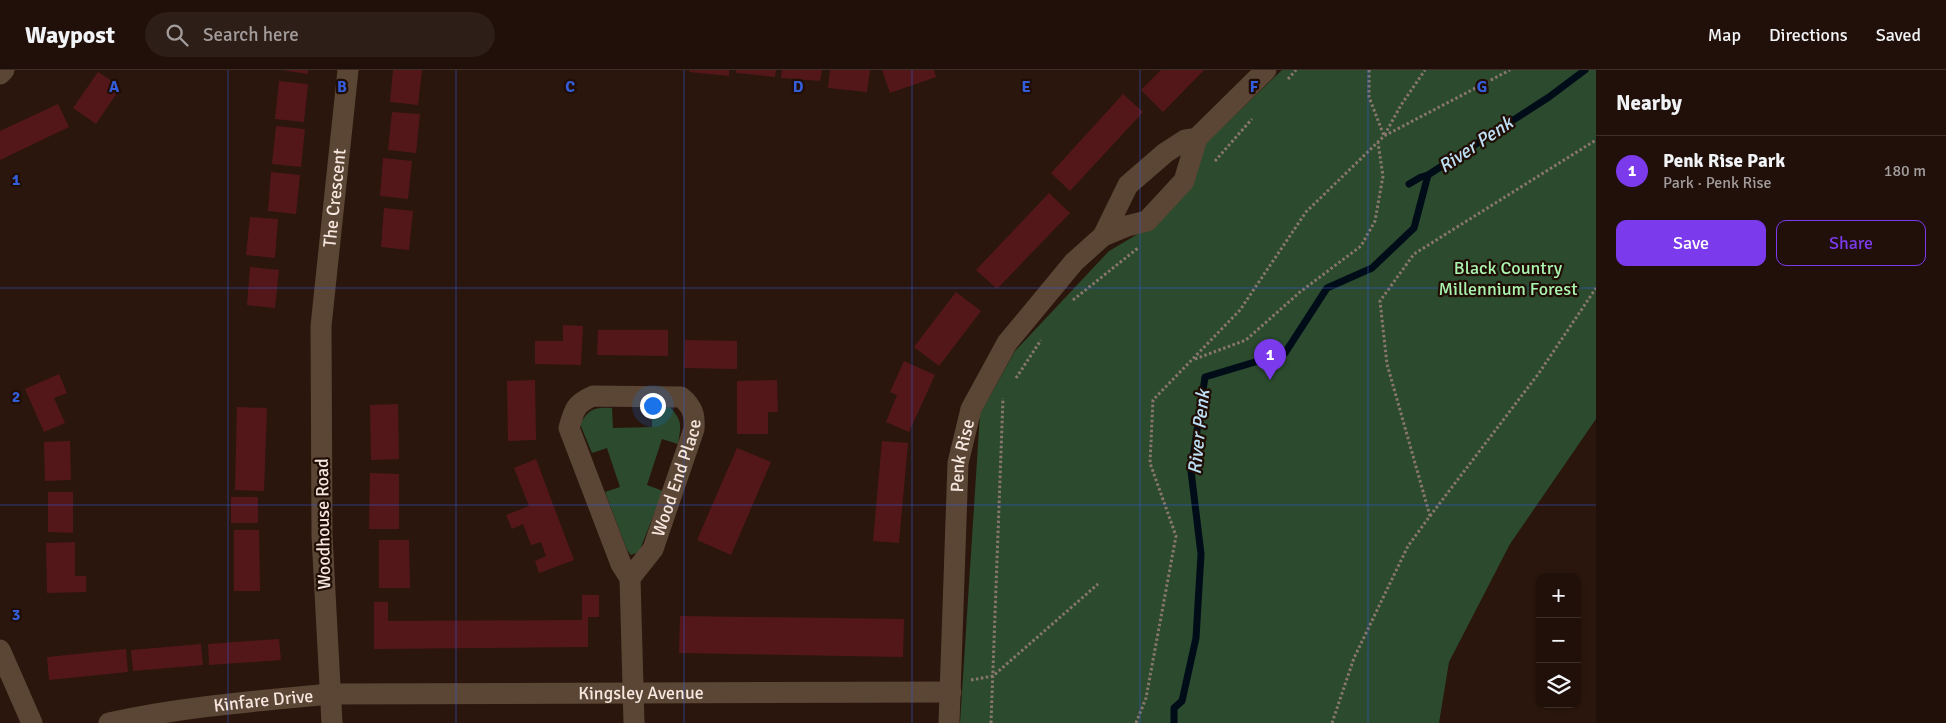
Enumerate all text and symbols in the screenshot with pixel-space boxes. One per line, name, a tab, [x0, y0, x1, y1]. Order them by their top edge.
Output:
search box	[145, 12, 495, 57]
text: Waypost	[25, 20, 115, 50]
icon: search	[163, 21, 191, 49]
text: Search here	[203, 23, 299, 47]
text: Map	[1708, 24, 1741, 46]
text: Directions	[1769, 24, 1848, 46]
text: Saved	[1876, 24, 1921, 46]
text: A	[109, 77, 120, 97]
text: B	[337, 77, 347, 97]
text: C	[565, 77, 575, 97]
text: D	[793, 77, 804, 97]
text: E	[1021, 77, 1031, 97]
text: F	[1250, 77, 1259, 97]
text: G	[1477, 77, 1487, 97]
text: Nearby	[1616, 90, 1682, 116]
water label: River Penk	[1434, 110, 1519, 179]
street label: The Crescent	[318, 147, 351, 249]
text: Penk Rise Park	[1663, 149, 1785, 173]
text: 1	[1628, 161, 1636, 181]
text: 180 m	[1884, 161, 1926, 181]
text: 1	[12, 170, 21, 190]
text: Park · Penk Rise	[1663, 173, 1772, 193]
button: Save	[1616, 220, 1766, 266]
button: Share	[1776, 220, 1926, 266]
park label: Black Country Millennium Forest	[1439, 257, 1578, 300]
pin: 1	[1254, 339, 1286, 380]
text: 2	[12, 387, 20, 407]
water label: River Penk	[1183, 387, 1216, 476]
your location	[640, 393, 666, 419]
street label: Penk Rise	[946, 417, 979, 493]
street label: Wood End Place	[647, 419, 705, 540]
street label: Woodhouse Road	[311, 458, 335, 590]
map controls	[1536, 573, 1581, 708]
button: +	[1536, 573, 1581, 618]
text: 3	[12, 605, 20, 625]
button: −	[1536, 618, 1581, 663]
button: layers	[1536, 663, 1581, 708]
street label: Kingsley Avenue	[578, 682, 704, 704]
street label: Kinfare Drive	[212, 685, 314, 717]

